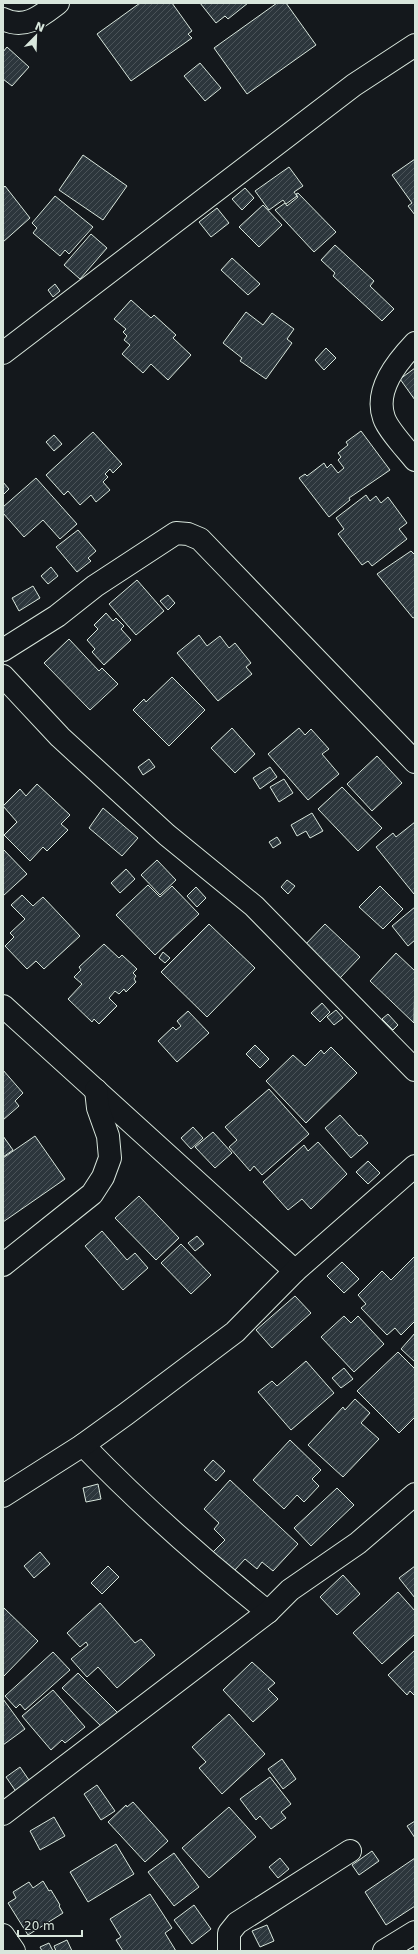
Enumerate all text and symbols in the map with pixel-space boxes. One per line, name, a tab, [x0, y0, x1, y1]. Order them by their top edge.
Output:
north arrow	[16, 16, 56, 56]
text: N	[33, 19, 46, 35]
scale bar	[18, 1912, 82, 1938]
text: 20 m	[24, 1919, 55, 1933]

